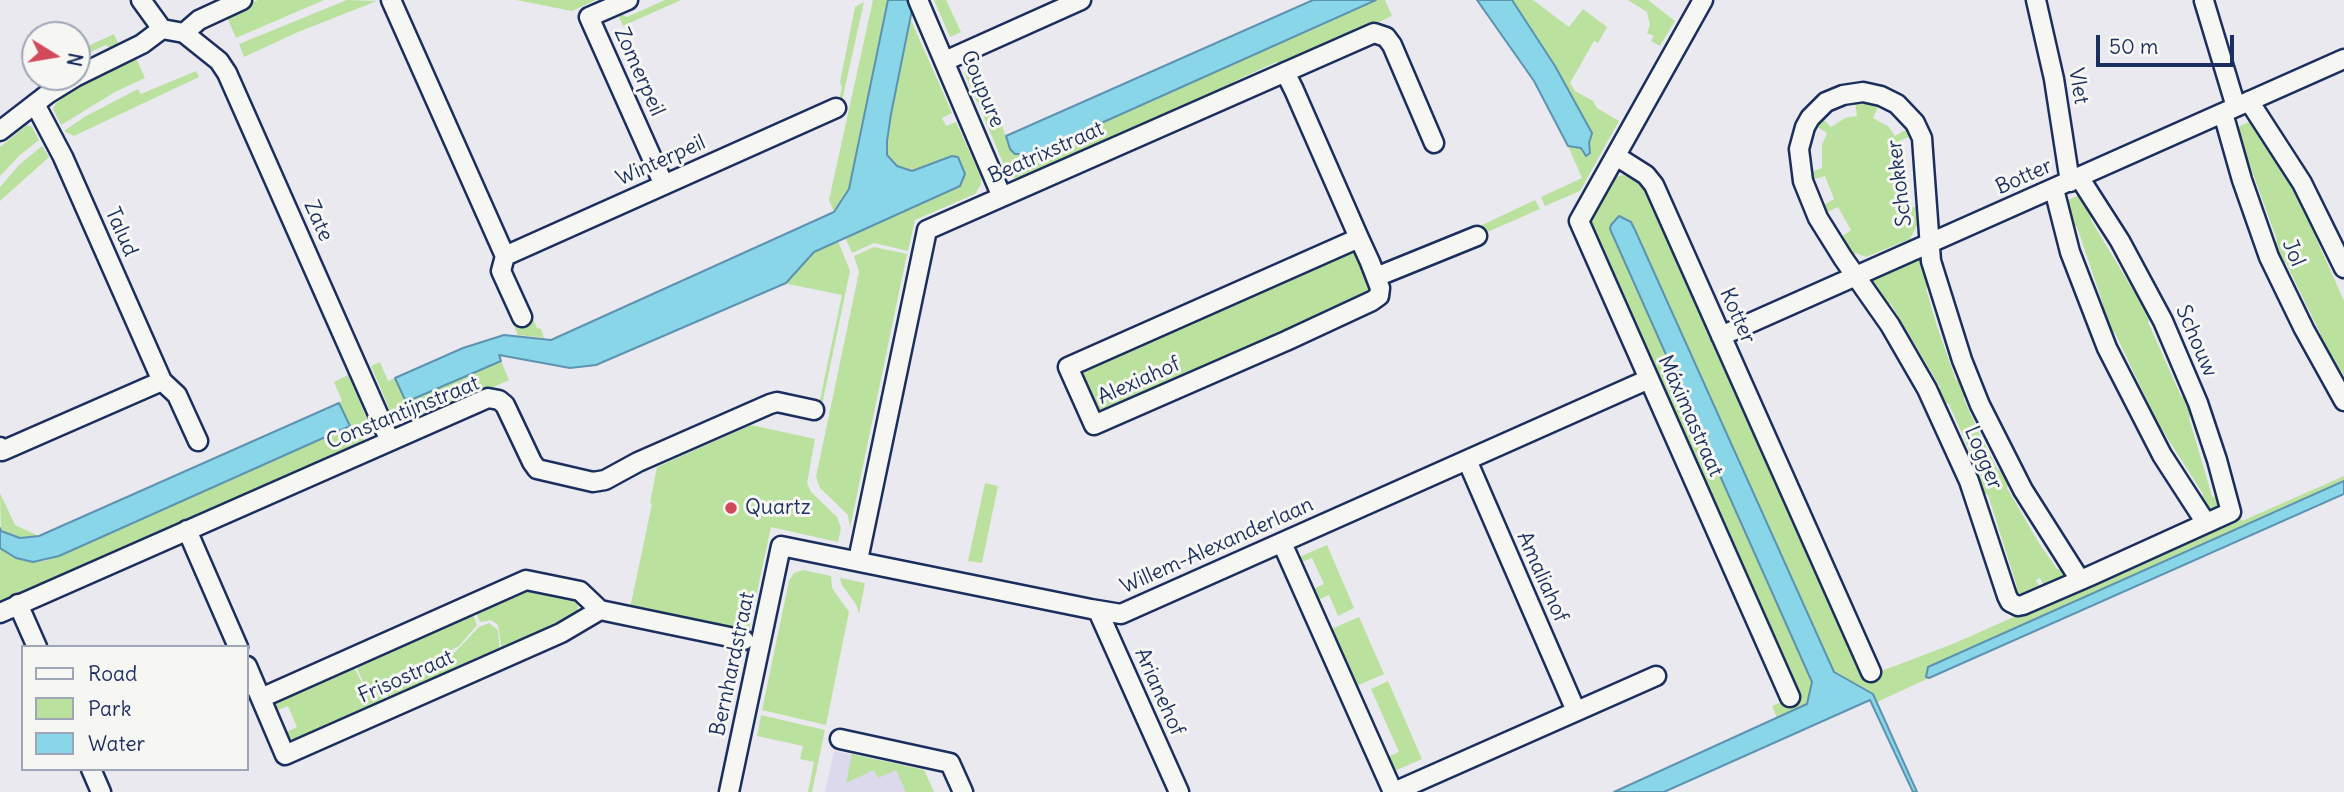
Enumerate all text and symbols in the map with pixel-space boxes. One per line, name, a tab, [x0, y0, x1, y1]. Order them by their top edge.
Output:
north arrow	[21, 21, 91, 91]
scale bar	[2099, 21, 2237, 65]
street label: Zomerpeil	[608, 24, 670, 120]
text: 50 m	[2109, 33, 2158, 60]
street label: Coupure	[955, 47, 1009, 131]
text: N	[62, 51, 88, 68]
street label: Vlet	[2062, 66, 2094, 106]
street label: Beatrixstraat	[984, 116, 1108, 190]
street label: Winterpeil	[612, 130, 710, 192]
street label: Schokker	[1882, 138, 1918, 228]
street label: Botter	[1992, 153, 2056, 201]
street label: Zate	[298, 197, 338, 245]
street label: Talud	[99, 204, 143, 260]
street label: Jol	[2276, 236, 2310, 270]
street label: Kotter	[1714, 284, 1760, 348]
street label: Schouw	[2170, 302, 2222, 380]
street label: Máximastraat	[1652, 351, 1728, 481]
street label: Alexiahof	[1094, 352, 1184, 410]
street label: Constantijnstraat	[323, 371, 483, 455]
street label: Logger	[1958, 423, 2008, 493]
street label: Willem-Alexanderlaan	[1117, 492, 1317, 600]
place label: Quartz	[745, 495, 811, 521]
marker: Quartz	[723, 500, 739, 516]
street label: Amaliahof	[1511, 528, 1573, 626]
street label: Bernhardstraat	[705, 590, 761, 738]
street label: Arianehof	[1129, 644, 1189, 740]
legend	[21, 645, 248, 771]
street label: Frisostraat	[354, 645, 458, 709]
text: Road	[88, 660, 137, 687]
text: Park	[88, 695, 131, 722]
text: Water	[88, 730, 145, 757]

